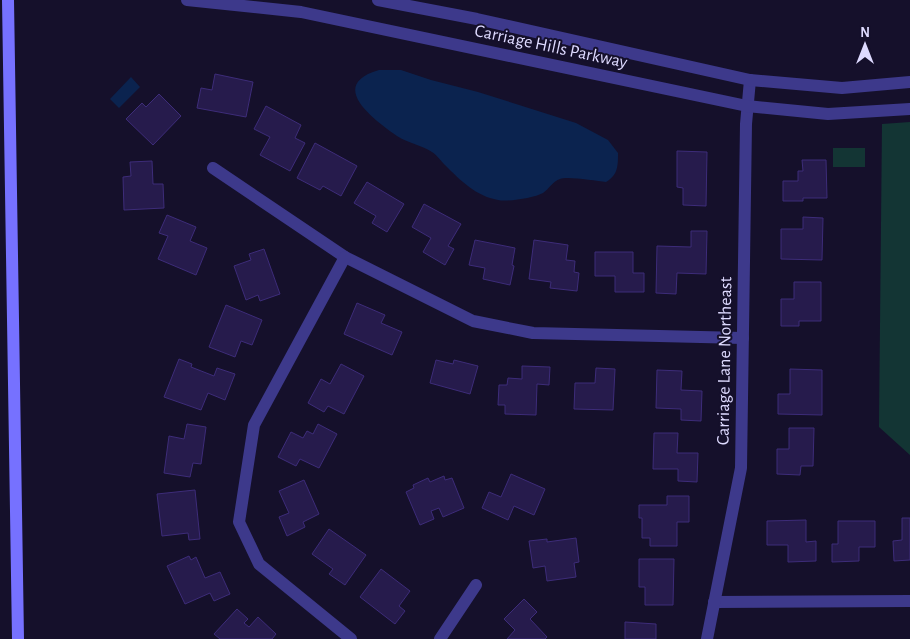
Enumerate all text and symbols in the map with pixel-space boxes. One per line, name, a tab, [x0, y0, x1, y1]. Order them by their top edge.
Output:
north arrow	[840, 20, 890, 70]
street label: Carriage Hills Parkway	[473, 22, 629, 72]
text: N	[860, 26, 870, 40]
street label: Carriage Lane Northeast	[715, 276, 735, 445]

